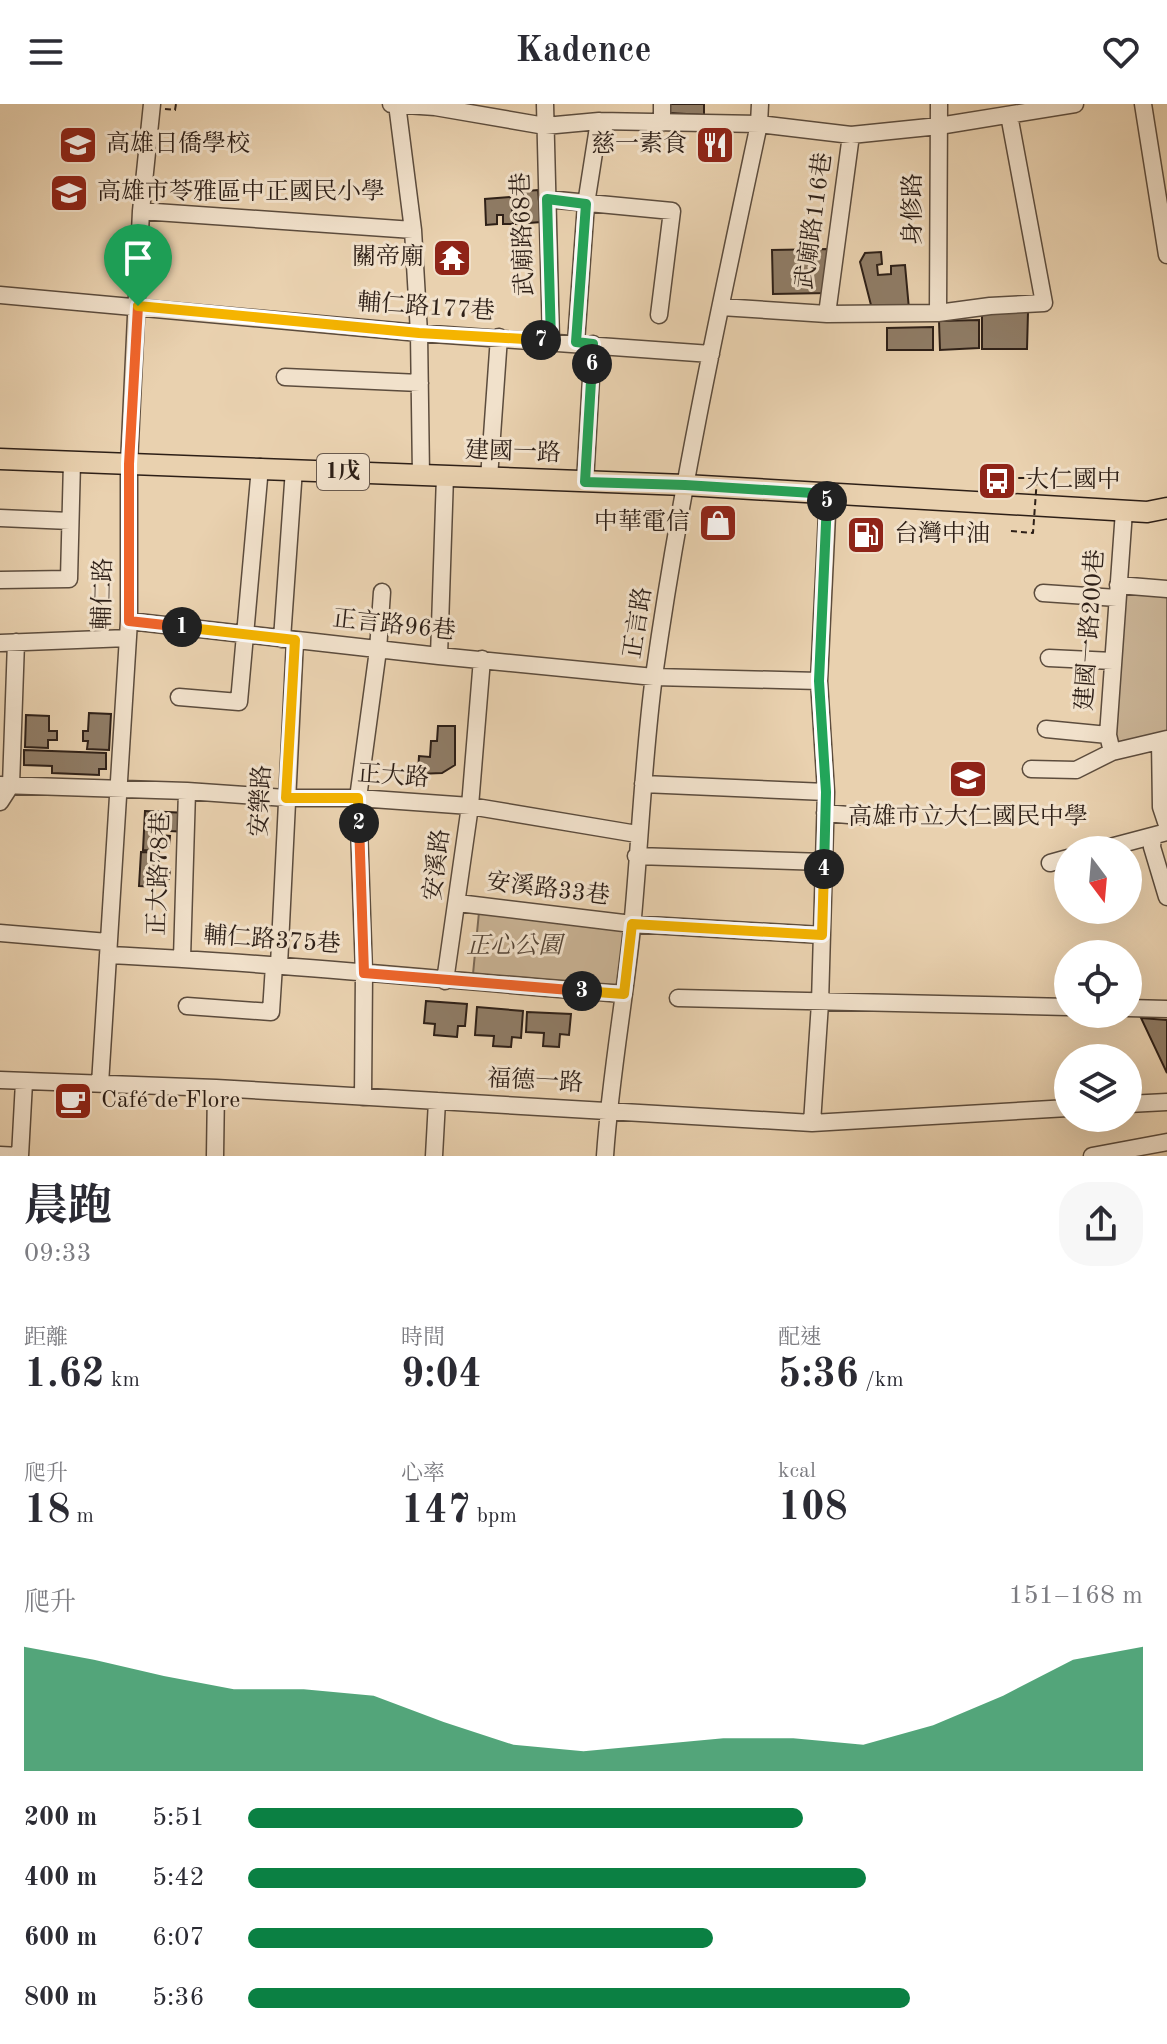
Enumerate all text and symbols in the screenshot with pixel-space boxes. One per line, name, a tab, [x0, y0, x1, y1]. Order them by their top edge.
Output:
icon: menu	[24, 30, 68, 74]
icon: heart	[1099, 30, 1143, 74]
text: Kadence	[515, 34, 652, 70]
school or university icon: 高雄日僑學校	[57, 124, 99, 166]
restaurant icon: 慈一素食	[694, 124, 736, 166]
place label: 高雄日僑學校	[106, 130, 250, 157]
place label: 慈一素食	[591, 130, 687, 157]
street label: 武廟路116巷	[791, 151, 836, 291]
school or university icon: 高雄市苓雅區中正國民小學	[48, 172, 90, 214]
street label: 武廟路68巷	[507, 172, 538, 296]
street label: 身修路	[899, 173, 926, 245]
place label: 高雄市苓雅區中正國民小學	[97, 178, 385, 205]
pin	[104, 224, 172, 306]
icon: arrive	[116, 236, 160, 280]
temple icon: 關帝廟	[431, 237, 473, 279]
place label: 關帝廟	[352, 243, 424, 270]
street label: 輔仁路177巷	[356, 288, 496, 325]
pin: 7	[521, 320, 561, 360]
text: 7	[535, 329, 547, 351]
pin: 6	[572, 344, 612, 384]
text: 6	[586, 353, 598, 375]
street label: 建國一路	[465, 436, 561, 467]
road number: 1戊	[317, 454, 369, 490]
bus stop icon: 大仁國中	[976, 460, 1018, 502]
place label: 大仁國中	[1025, 466, 1121, 493]
pin: 5	[807, 481, 847, 521]
text: 5	[821, 490, 833, 512]
shop icon: 中華電信	[697, 502, 739, 544]
place label: 中華電信	[594, 508, 690, 535]
fuel station icon: 台灣中油	[845, 514, 887, 556]
place label: 台灣中油	[894, 520, 990, 547]
street label: 建國一路200巷	[1070, 548, 1109, 712]
street label: 輔仁路	[88, 558, 117, 630]
street label: 正言路	[619, 585, 656, 660]
street label: 正言路96巷	[331, 605, 457, 644]
pin: 1	[162, 607, 202, 647]
text: 1	[176, 616, 188, 638]
school or university icon: 高雄市立大仁國民中學	[947, 758, 989, 800]
street label: 正大路	[356, 760, 430, 791]
street label: 安樂路	[245, 764, 276, 838]
pin: 2	[339, 803, 379, 843]
place label: 高雄市立大仁國民中學	[848, 803, 1088, 830]
street label: 正大路78巷	[143, 812, 174, 936]
text: 2	[353, 812, 365, 834]
street label: 安溪路	[419, 827, 454, 902]
north arrow	[1054, 836, 1142, 924]
map controls	[1054, 836, 1142, 1132]
pin: 4	[804, 849, 844, 889]
text: 4	[818, 858, 830, 880]
street label: 安溪路33巷	[485, 868, 611, 909]
street label: 輔仁路375巷	[202, 921, 342, 958]
park label: 正心公園	[466, 932, 566, 959]
button: locate	[1054, 940, 1142, 1028]
pin: 3	[562, 971, 602, 1011]
text: 3	[576, 980, 588, 1002]
button: layers	[1054, 1044, 1142, 1132]
street label: 福德一路	[486, 1065, 584, 1096]
cafe icon: Café de Flore	[52, 1080, 94, 1122]
place label: Café de Flore	[101, 1089, 240, 1113]
button: share	[1059, 1182, 1143, 1266]
text: 晨跑	[24, 1186, 112, 1230]
text: 09:33	[24, 1241, 92, 1267]
text: 距離	[24, 1327, 68, 1349]
text: 時間	[401, 1327, 445, 1349]
text: 配速	[778, 1327, 822, 1349]
text: 1.62	[24, 1356, 105, 1396]
text: 9:04	[401, 1356, 482, 1396]
text: 5:36	[778, 1356, 859, 1396]
text: km	[105, 1369, 140, 1391]
text: /km	[859, 1369, 904, 1391]
text: kcal	[778, 1460, 816, 1482]
text: 爬升	[24, 1463, 68, 1485]
text: 心率	[401, 1463, 445, 1485]
text: 108	[778, 1489, 848, 1529]
text: 18	[24, 1492, 70, 1532]
text: 147	[401, 1492, 471, 1532]
text: m	[70, 1505, 94, 1527]
text: bpm	[471, 1505, 517, 1527]
text: 151–168 m	[1008, 1583, 1143, 1609]
text: 爬升	[24, 1590, 76, 1616]
text: 200 m	[24, 1805, 97, 1831]
text: 5:51	[152, 1805, 205, 1831]
text: 400 m	[24, 1865, 97, 1891]
text: 5:42	[152, 1865, 205, 1891]
text: 600 m	[24, 1925, 97, 1951]
text: 6:07	[152, 1925, 205, 1951]
text: 800 m	[24, 1985, 97, 2011]
text: 5:36	[152, 1985, 205, 2011]

